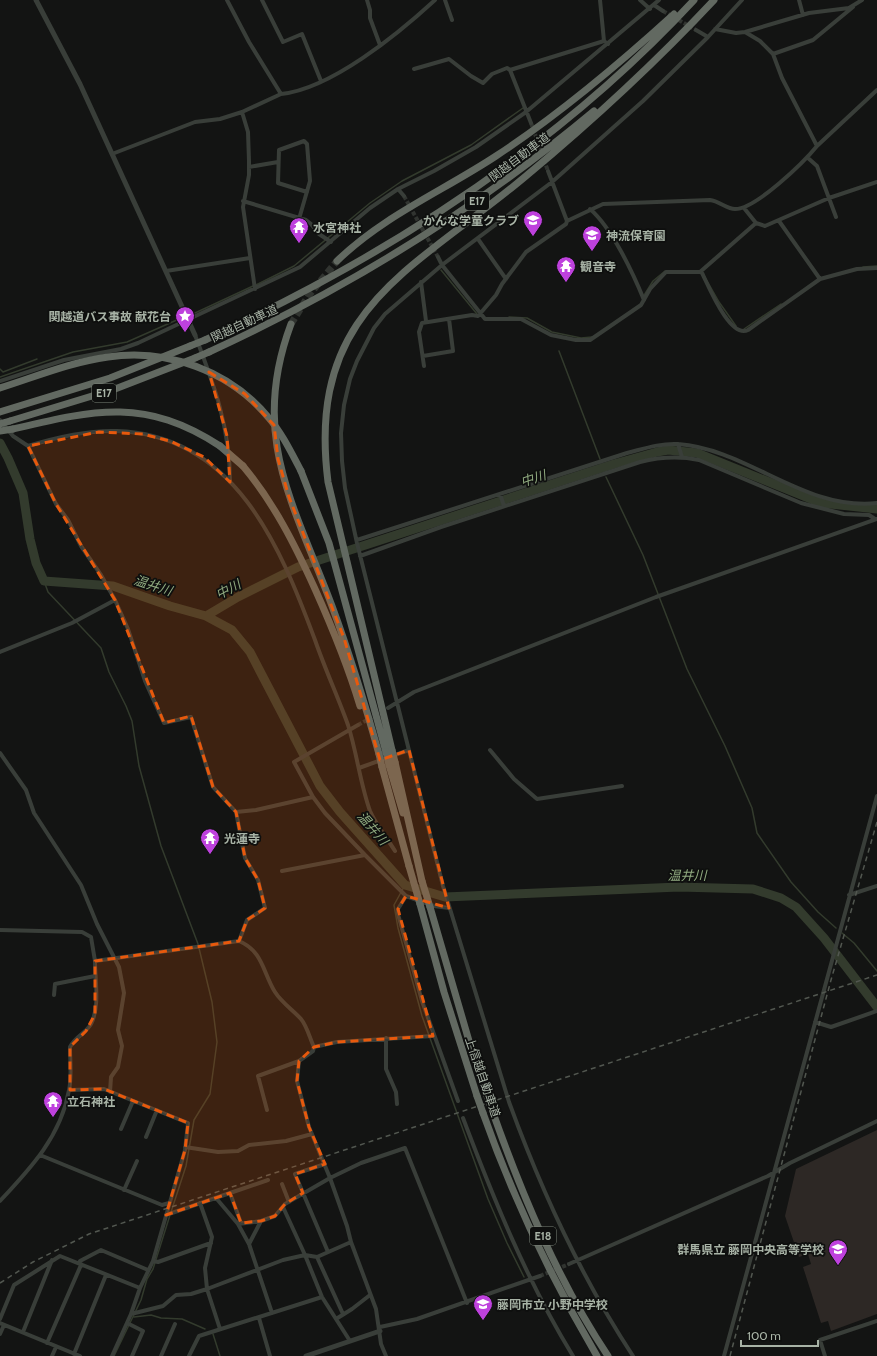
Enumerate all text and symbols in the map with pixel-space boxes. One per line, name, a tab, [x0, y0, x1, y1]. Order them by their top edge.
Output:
street label: 関越自動車道	[486, 129, 552, 185]
road number: E17	[465, 192, 489, 210]
school or university icon: かんな学童クラブ	[522, 209, 544, 237]
place label: かんな学童クラブ	[423, 213, 519, 228]
temple icon: 水宮神社	[288, 216, 310, 244]
place label: 水宮神社	[313, 220, 361, 235]
school or university icon: 神流保育園	[581, 224, 603, 252]
place label: 神流保育園	[606, 228, 666, 243]
temple icon: 観音寺	[555, 255, 577, 283]
place label: 観音寺	[580, 259, 616, 274]
street label: 関越自動車道	[208, 301, 280, 345]
place icon: 関越道バス事故 献花台	[174, 305, 196, 333]
place label: 関越道バス事故 献花台	[48, 309, 171, 324]
road number: E17	[92, 384, 116, 402]
water label: 中川	[518, 466, 550, 490]
water label: 温井川	[132, 571, 176, 599]
water label: 中川	[213, 575, 245, 602]
water label: 温井川	[354, 808, 393, 849]
temple icon: 光蓮寺	[199, 827, 221, 855]
place label: 光蓮寺	[224, 831, 260, 846]
water label: 温井川	[667, 867, 708, 883]
street label: 上信越自動車道	[462, 1035, 504, 1119]
temple icon: 立石神社	[42, 1090, 64, 1118]
place label: 立石神社	[67, 1094, 115, 1109]
road number: E18	[530, 1227, 556, 1245]
school or university icon: 群馬県立 藤岡中央高等学校	[827, 1238, 849, 1266]
place label: 群馬県立 藤岡中央高等学校	[677, 1242, 824, 1257]
school or university icon: 藤岡市立 小野中学校	[472, 1293, 494, 1321]
place label: 藤岡市立 小野中学校	[497, 1297, 608, 1312]
scale bar	[741, 1322, 818, 1348]
text: 100 m	[747, 1328, 781, 1343]

